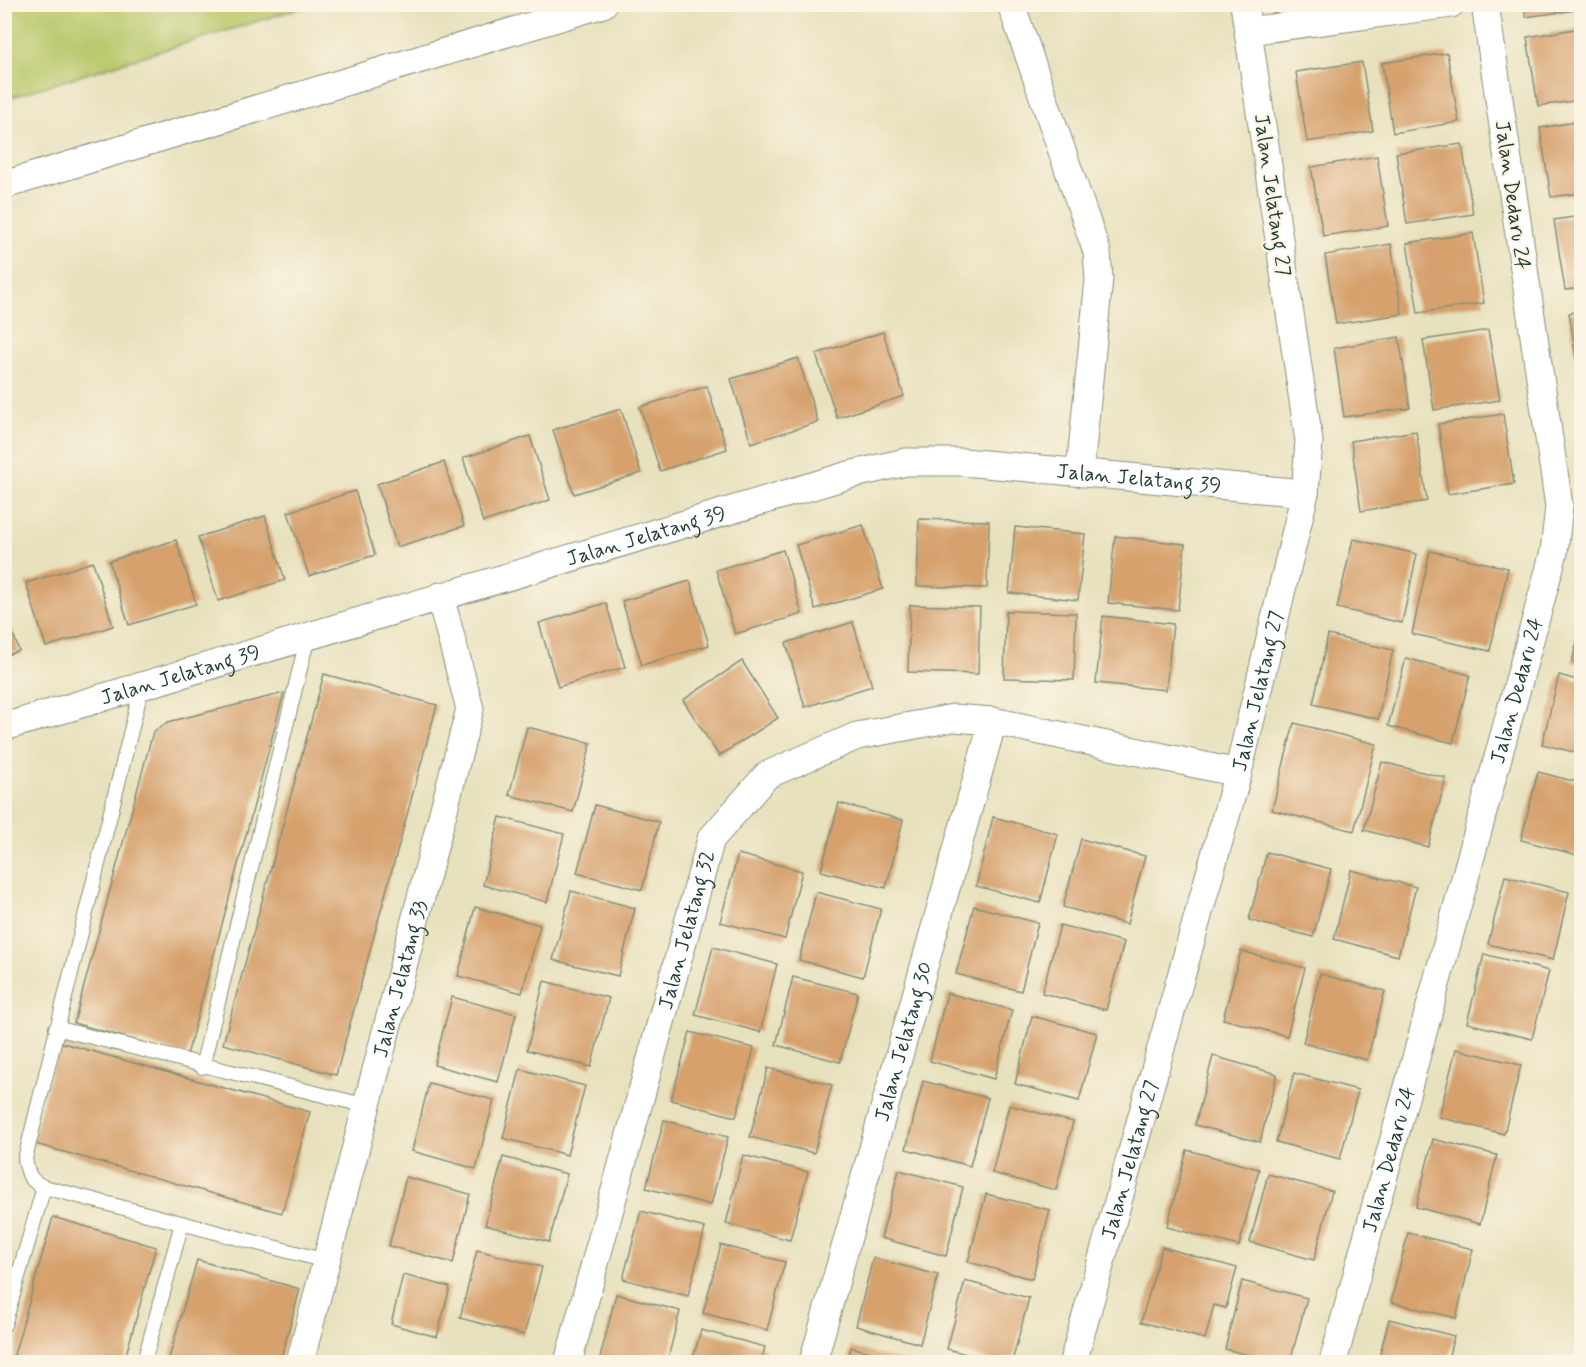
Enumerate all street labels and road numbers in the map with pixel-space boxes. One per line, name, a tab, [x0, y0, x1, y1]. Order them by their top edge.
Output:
street label: Jalan Jelatang 27	[1245, 112, 1297, 279]
street label: Jalan Dedaru 24	[1488, 119, 1536, 272]
street label: Jalan Jelatang 39	[1055, 458, 1223, 500]
street label: Jalan Jelatang 39	[563, 499, 730, 574]
street label: Jalan Jelatang 27	[1226, 608, 1291, 774]
street label: Jalan Dedaru 24	[1484, 614, 1551, 767]
street label: Jalan Jelatang 39	[97, 638, 264, 712]
street label: Jalan Jelatang 32	[652, 847, 722, 1013]
street label: Jalan Jelatang 33	[367, 897, 435, 1061]
street label: Jalan Jelatang 30	[868, 959, 940, 1125]
street label: Jalan Jelatang 27	[1095, 1077, 1166, 1243]
street label: Jalan Dedaru 24	[1356, 1083, 1423, 1236]

